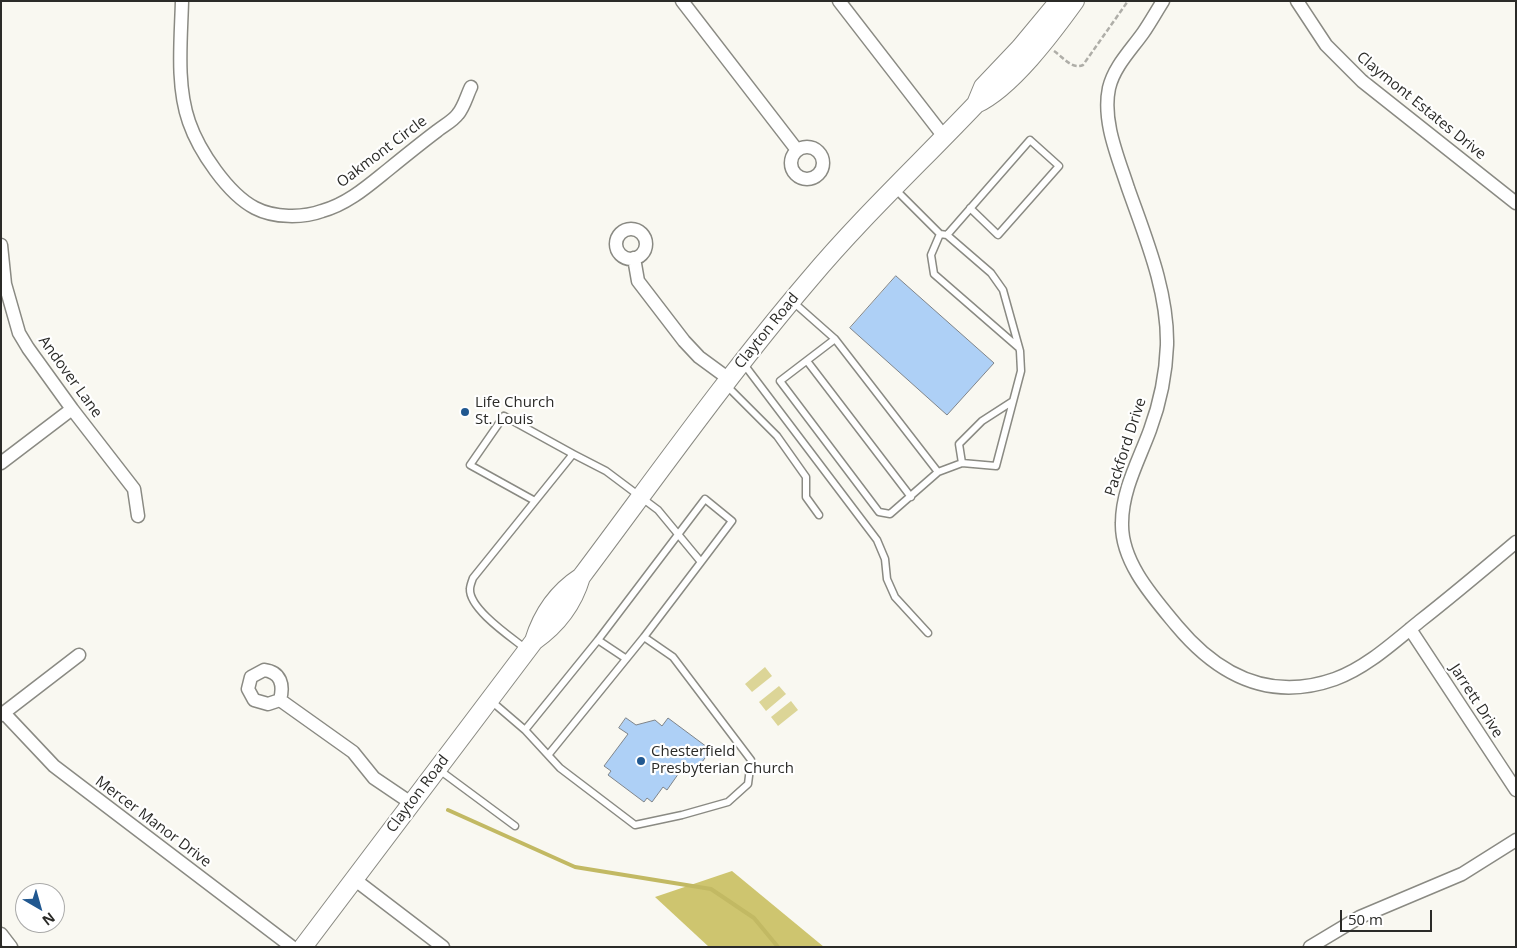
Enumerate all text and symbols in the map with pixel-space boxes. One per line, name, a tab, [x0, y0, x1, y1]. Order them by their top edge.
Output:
street label: Claymont Estates Drive	[1353, 48, 1489, 164]
street label: Oakmont Circle	[333, 112, 431, 192]
street label: Clayton Road	[731, 289, 803, 373]
street label: Andover Lane	[34, 333, 106, 421]
place label: Life Church St. Louis	[475, 394, 554, 429]
street label: Packford Drive	[1102, 396, 1150, 498]
marker: Life Church St. Louis	[459, 406, 471, 418]
street label: Jarrett Drive	[1445, 661, 1507, 741]
place label: Chesterfield Presbyterian Church	[651, 743, 794, 778]
street label: Clayton Road	[383, 752, 453, 836]
marker: Chesterfield Presbyterian Church	[635, 755, 647, 767]
street label: Mercer Manor Drive	[91, 773, 215, 871]
north arrow	[15, 883, 65, 933]
scale bar	[1342, 900, 1434, 932]
text: N	[39, 908, 59, 930]
text: 50 m	[1348, 909, 1383, 929]

